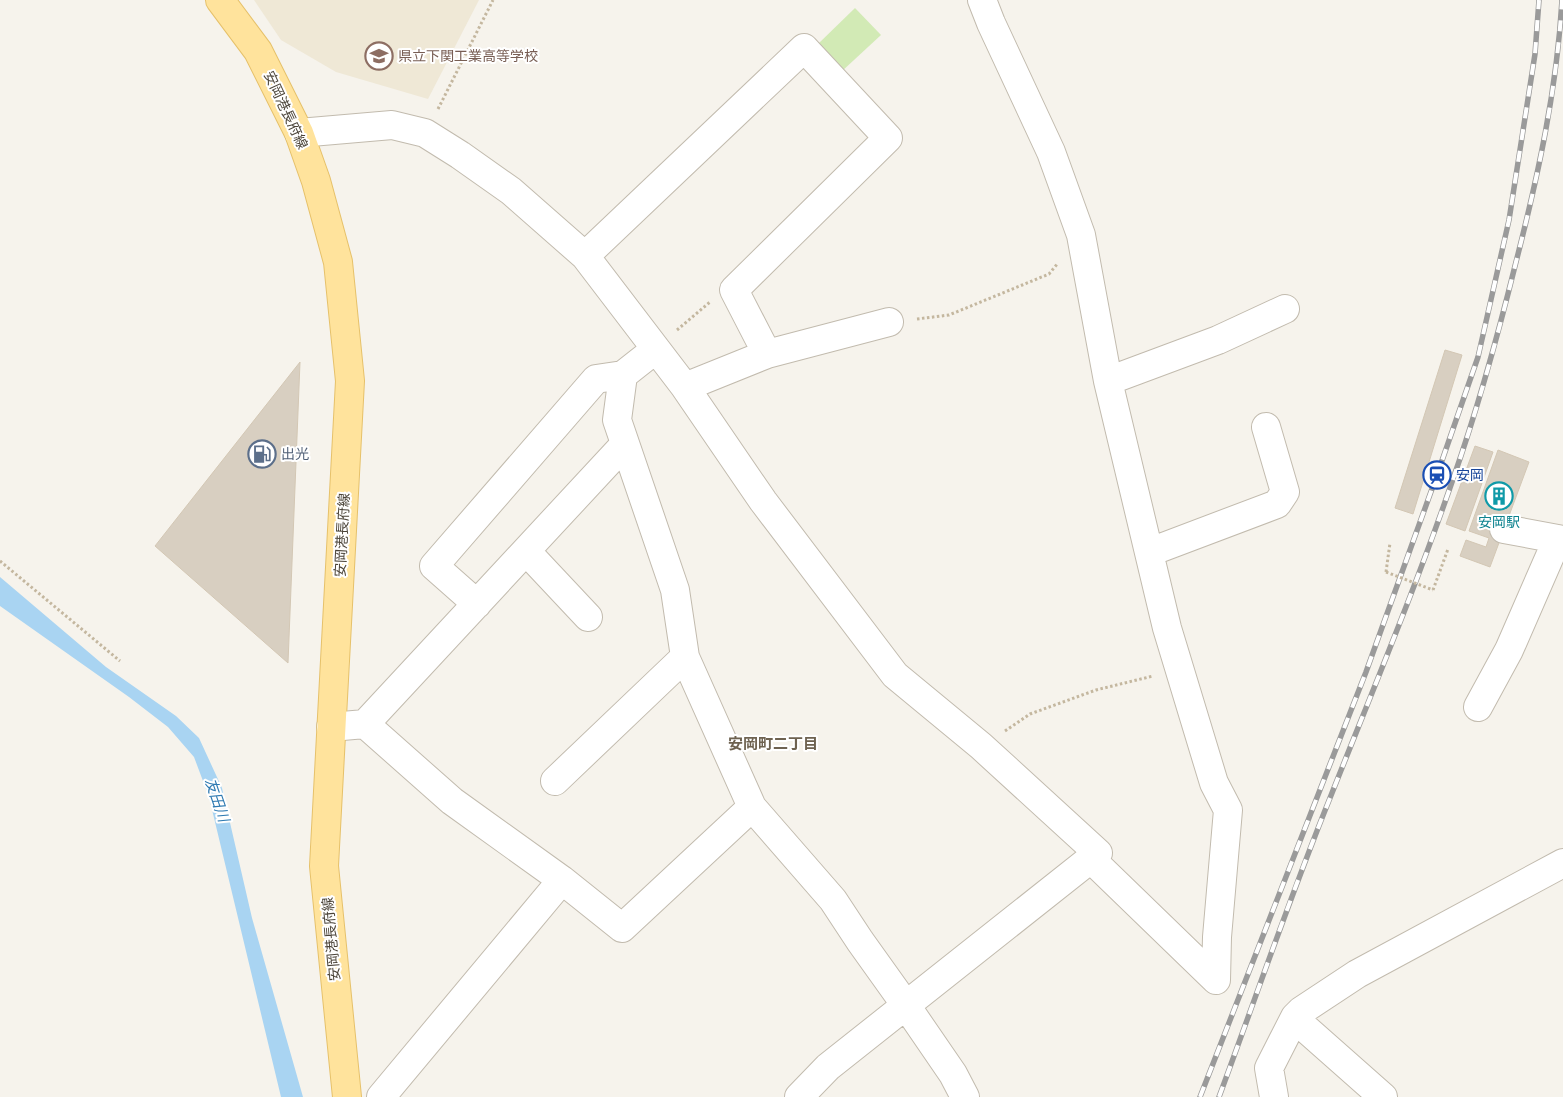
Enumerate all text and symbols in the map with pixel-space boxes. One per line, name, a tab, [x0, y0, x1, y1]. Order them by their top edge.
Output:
school or university icon: 県立下関工業高等学校	[364, 41, 394, 71]
place label: 県立下関工業高等学校	[398, 46, 538, 65]
street label: 安岡港長府線	[260, 68, 313, 152]
fuel station icon: 出光	[247, 439, 277, 469]
place label: 出光	[281, 444, 309, 463]
station icon: 安岡	[1422, 460, 1452, 490]
place label: 安岡	[1456, 465, 1484, 484]
building icon: 安岡駅	[1484, 481, 1514, 511]
street label: 安岡港長府線	[330, 493, 353, 577]
place label: 安岡駅	[1478, 512, 1520, 531]
district label: 安岡町二丁目	[728, 733, 818, 753]
water label: 友田川	[201, 775, 235, 826]
street label: 安岡港長府線	[317, 896, 344, 982]

